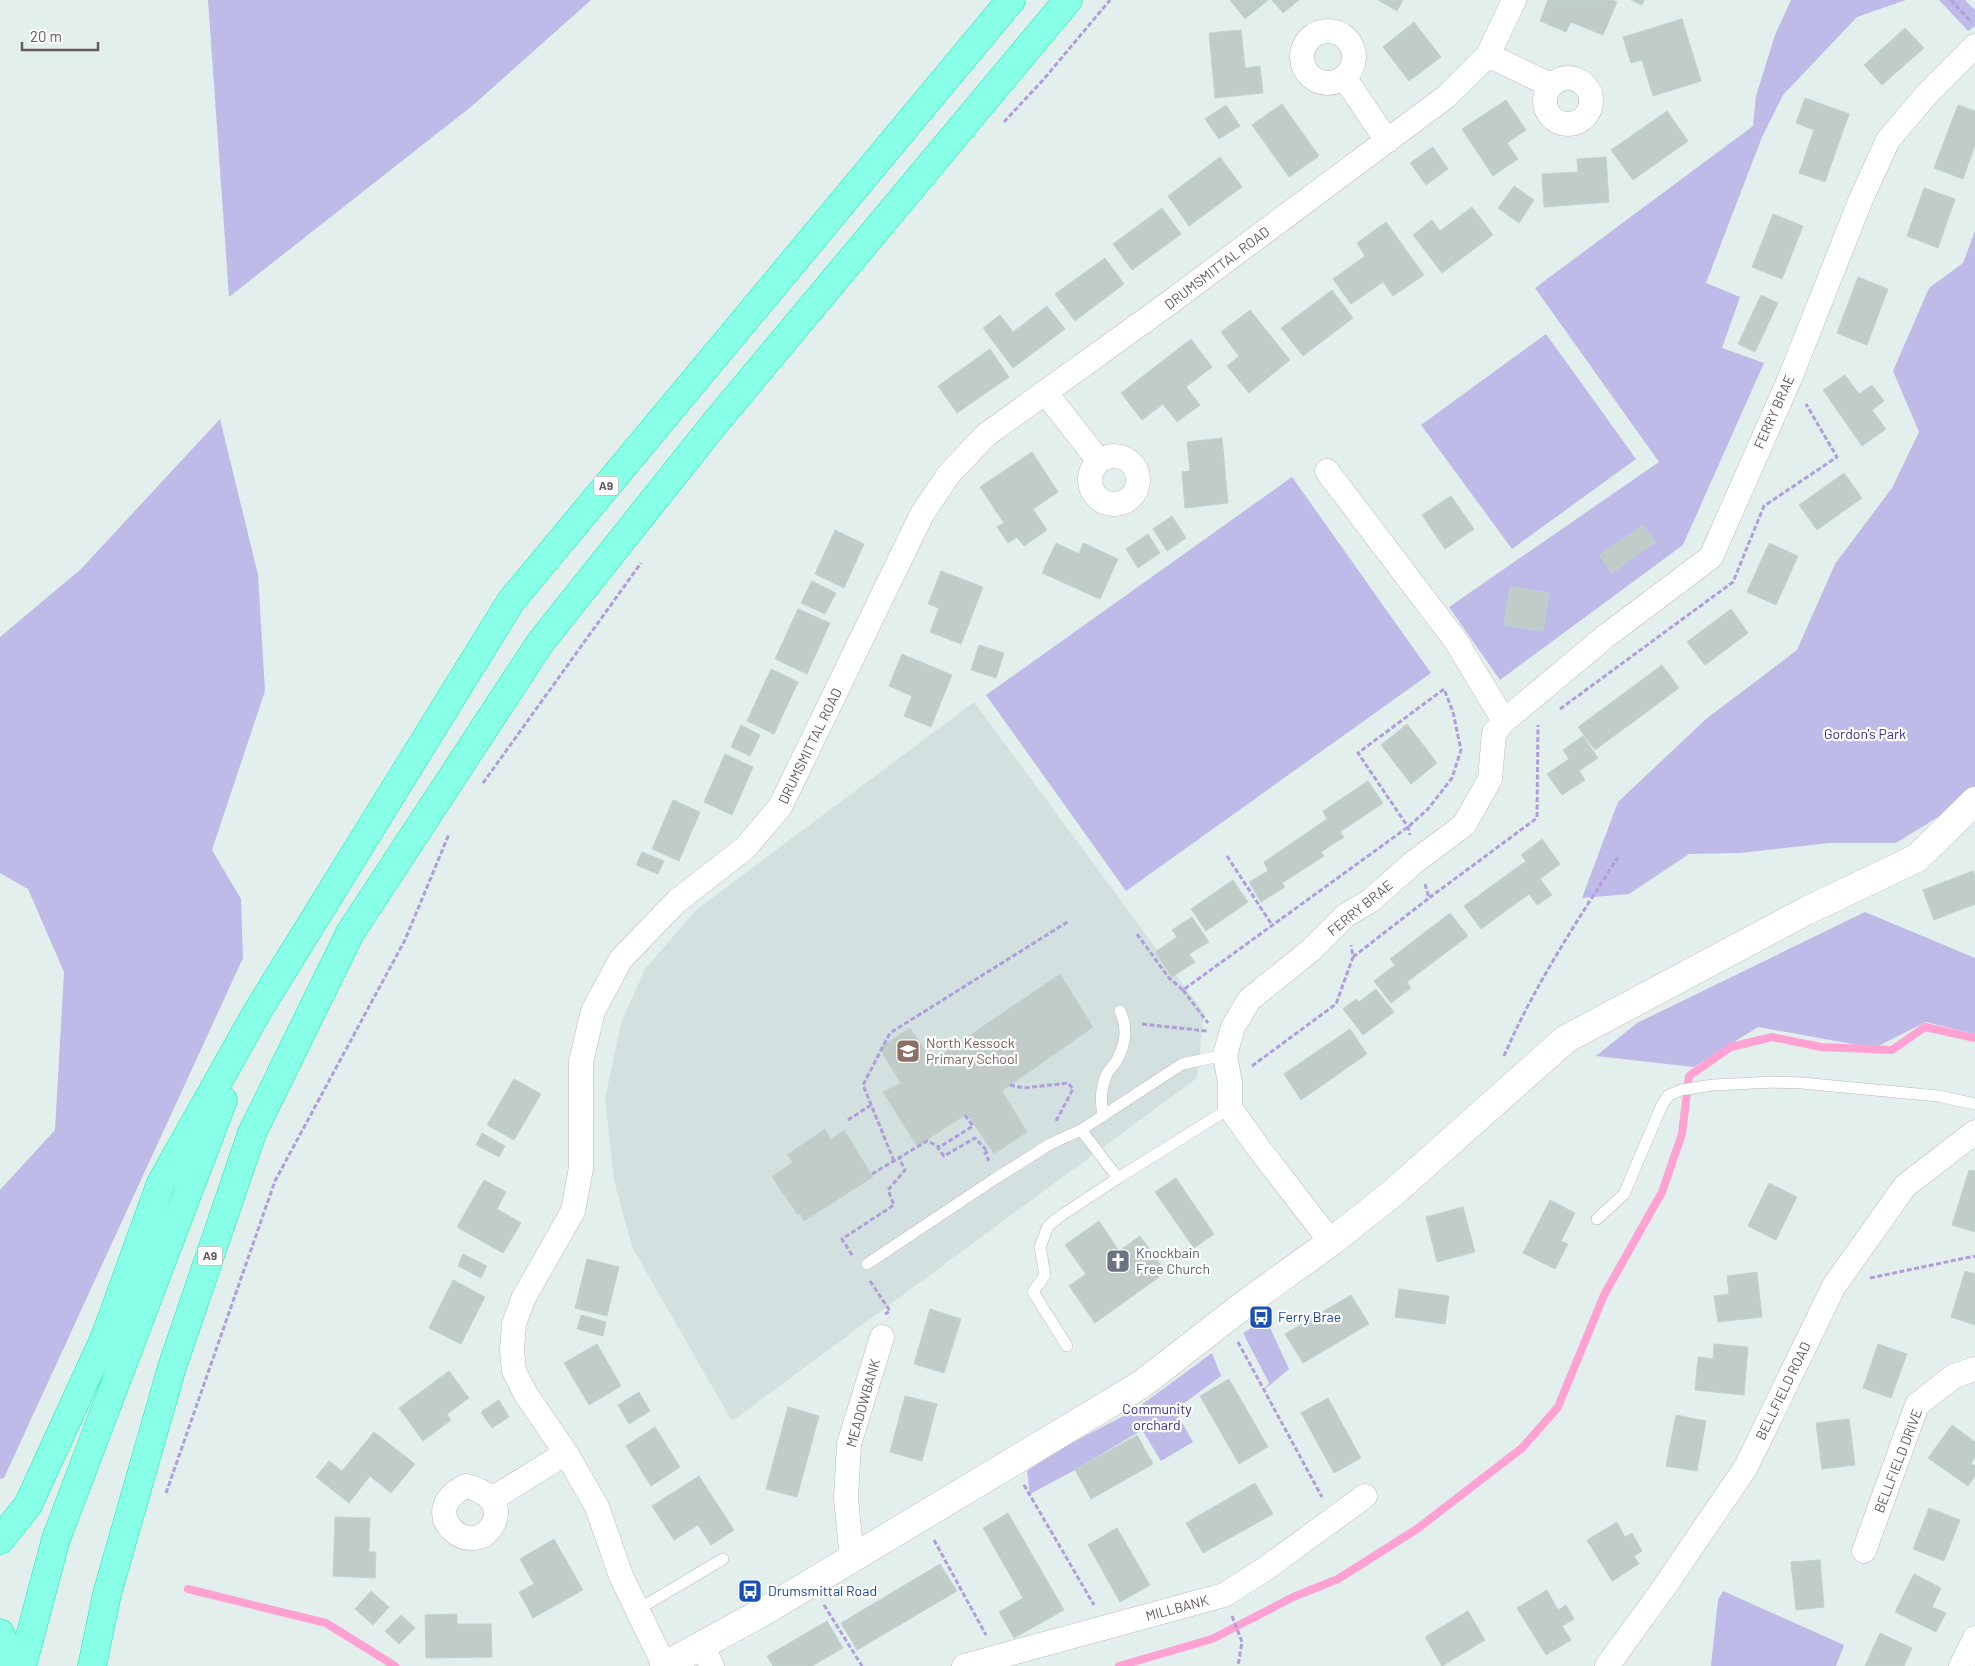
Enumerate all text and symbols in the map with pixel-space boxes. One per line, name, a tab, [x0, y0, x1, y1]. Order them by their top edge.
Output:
scale bar	[22, 20, 99, 52]
text: 20 m	[30, 27, 62, 45]
street label: DRUMSMITTAL ROAD	[1161, 223, 1273, 313]
street label: FERRY BRAE	[1750, 372, 1797, 451]
road number: A9	[594, 476, 618, 496]
street label: DRUMSMITTAL ROAD	[774, 685, 845, 807]
park label: Gordon's Park	[1824, 725, 1906, 742]
street label: FERRY BRAE	[1324, 876, 1396, 939]
place label: North Kessock Primary School	[926, 1034, 1018, 1067]
school or university icon: North Kessock Primary School	[895, 1038, 921, 1064]
place label: Knockbain Free Church	[1136, 1244, 1210, 1277]
road number: A9	[198, 1246, 222, 1266]
church icon: Knockbain Free Church	[1105, 1248, 1131, 1274]
bus stop icon: Ferry Brae	[1248, 1304, 1274, 1330]
place label: Ferry Brae	[1278, 1308, 1341, 1325]
street label: BELLFIELD ROAD	[1751, 1339, 1814, 1443]
street label: MEADOWBANK	[842, 1356, 883, 1449]
park label: Community orchard	[1122, 1400, 1192, 1433]
street label: BELLFIELD DRIVE	[1870, 1406, 1925, 1515]
bus stop icon: Drumsmittal Road	[737, 1578, 763, 1604]
place label: Drumsmittal Road	[768, 1582, 877, 1599]
street label: MILLBANK	[1144, 1591, 1211, 1624]

